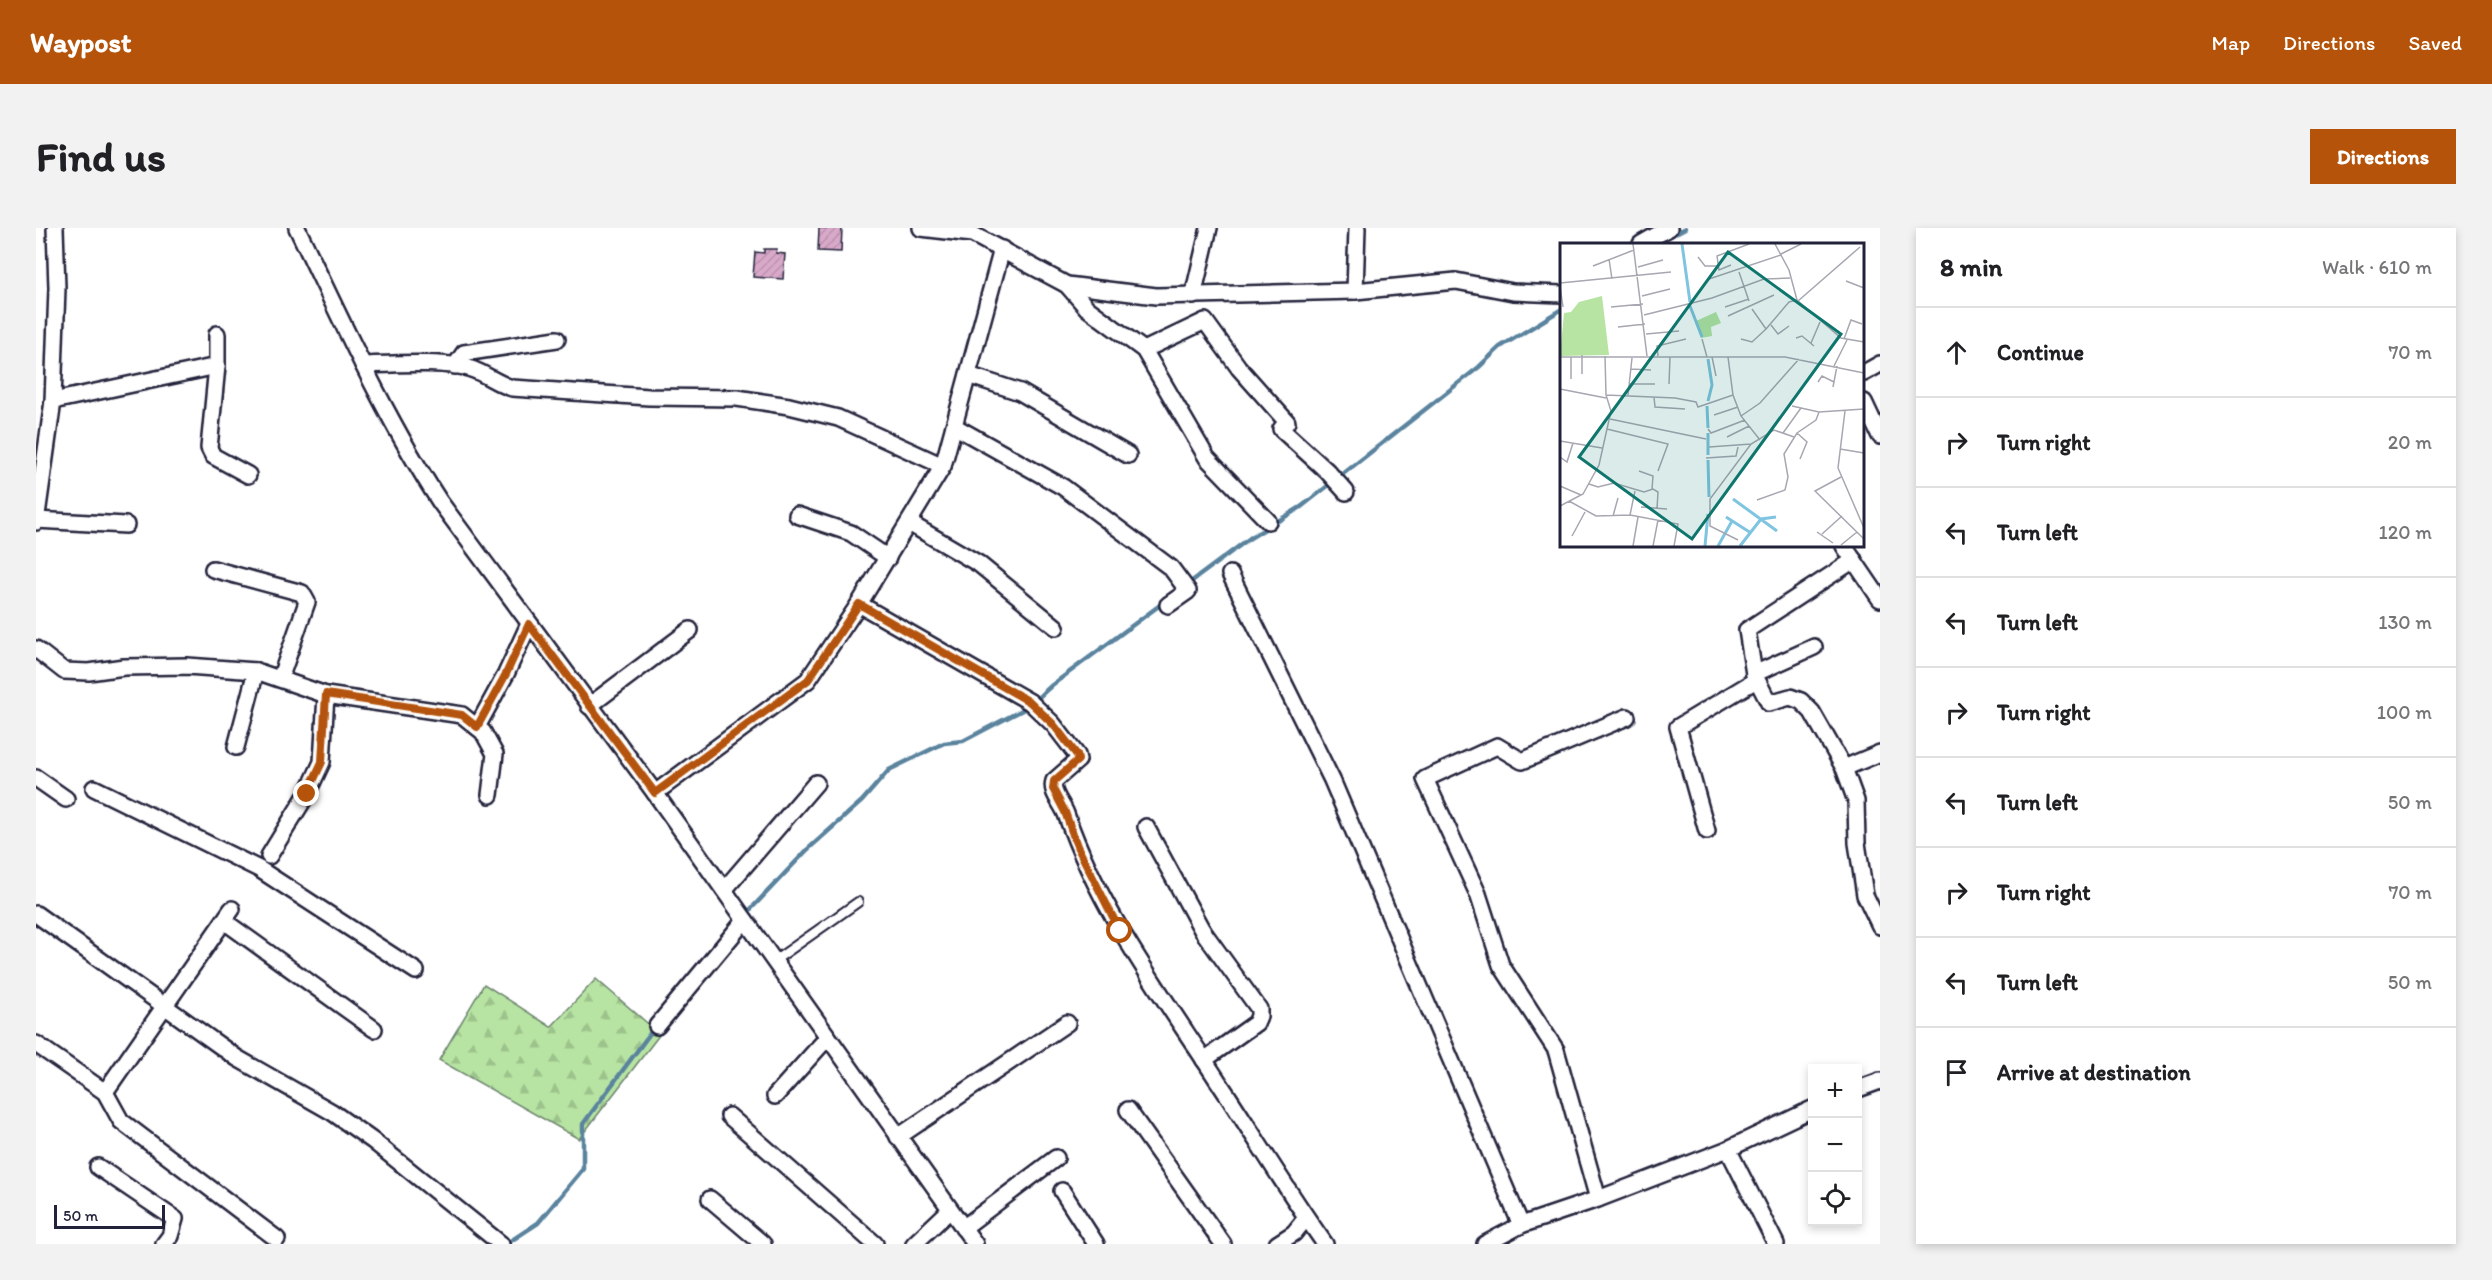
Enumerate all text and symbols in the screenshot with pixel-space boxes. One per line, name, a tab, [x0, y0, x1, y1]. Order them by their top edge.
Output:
text: Waypost	[30, 25, 132, 59]
text: Map	[2212, 30, 2250, 55]
text: Directions	[2283, 30, 2375, 55]
text: Saved	[2408, 30, 2462, 55]
button: Directions	[2310, 129, 2456, 184]
text: Find us	[36, 131, 166, 182]
inset map	[1560, 243, 1865, 548]
text: 8 min	[1940, 251, 2002, 283]
text: Walk · 610 m	[2322, 255, 2432, 279]
icon: ahead	[1940, 336, 1973, 369]
text: Continue	[1997, 339, 2084, 366]
text: 70 m	[2388, 340, 2432, 364]
icon: right	[1940, 426, 1973, 459]
text: Turn right	[1997, 429, 2091, 456]
text: 20 m	[2388, 430, 2432, 454]
icon: left	[1940, 516, 1973, 549]
text: Turn left	[1997, 519, 2078, 546]
text: 120 m	[2379, 520, 2432, 544]
icon: left	[1940, 606, 1973, 639]
text: Turn left	[1997, 609, 2078, 636]
text: 130 m	[2378, 610, 2432, 634]
icon: right	[1940, 696, 1973, 729]
text: Turn right	[1997, 699, 2091, 726]
text: 100 m	[2377, 700, 2432, 724]
route end	[293, 780, 319, 806]
icon: left	[1940, 786, 1973, 819]
text: Turn left	[1997, 789, 2078, 816]
text: 50 m	[2388, 790, 2432, 814]
icon: right	[1940, 876, 1973, 909]
text: Turn right	[1997, 879, 2091, 906]
text: 70 m	[2388, 880, 2432, 904]
route start	[1106, 917, 1132, 943]
icon: left	[1940, 966, 1973, 999]
text: Turn left	[1997, 969, 2078, 996]
text: 50 m	[2388, 970, 2432, 994]
icon: arrive	[1940, 1056, 1973, 1089]
text: Arrive at destination	[1997, 1059, 2191, 1086]
map controls	[1808, 1064, 1862, 1226]
button: +	[1808, 1064, 1862, 1118]
button: −	[1808, 1118, 1862, 1172]
button: locate	[1808, 1172, 1862, 1226]
scale bar	[54, 1202, 165, 1230]
text: 50 m	[63, 1206, 98, 1225]

